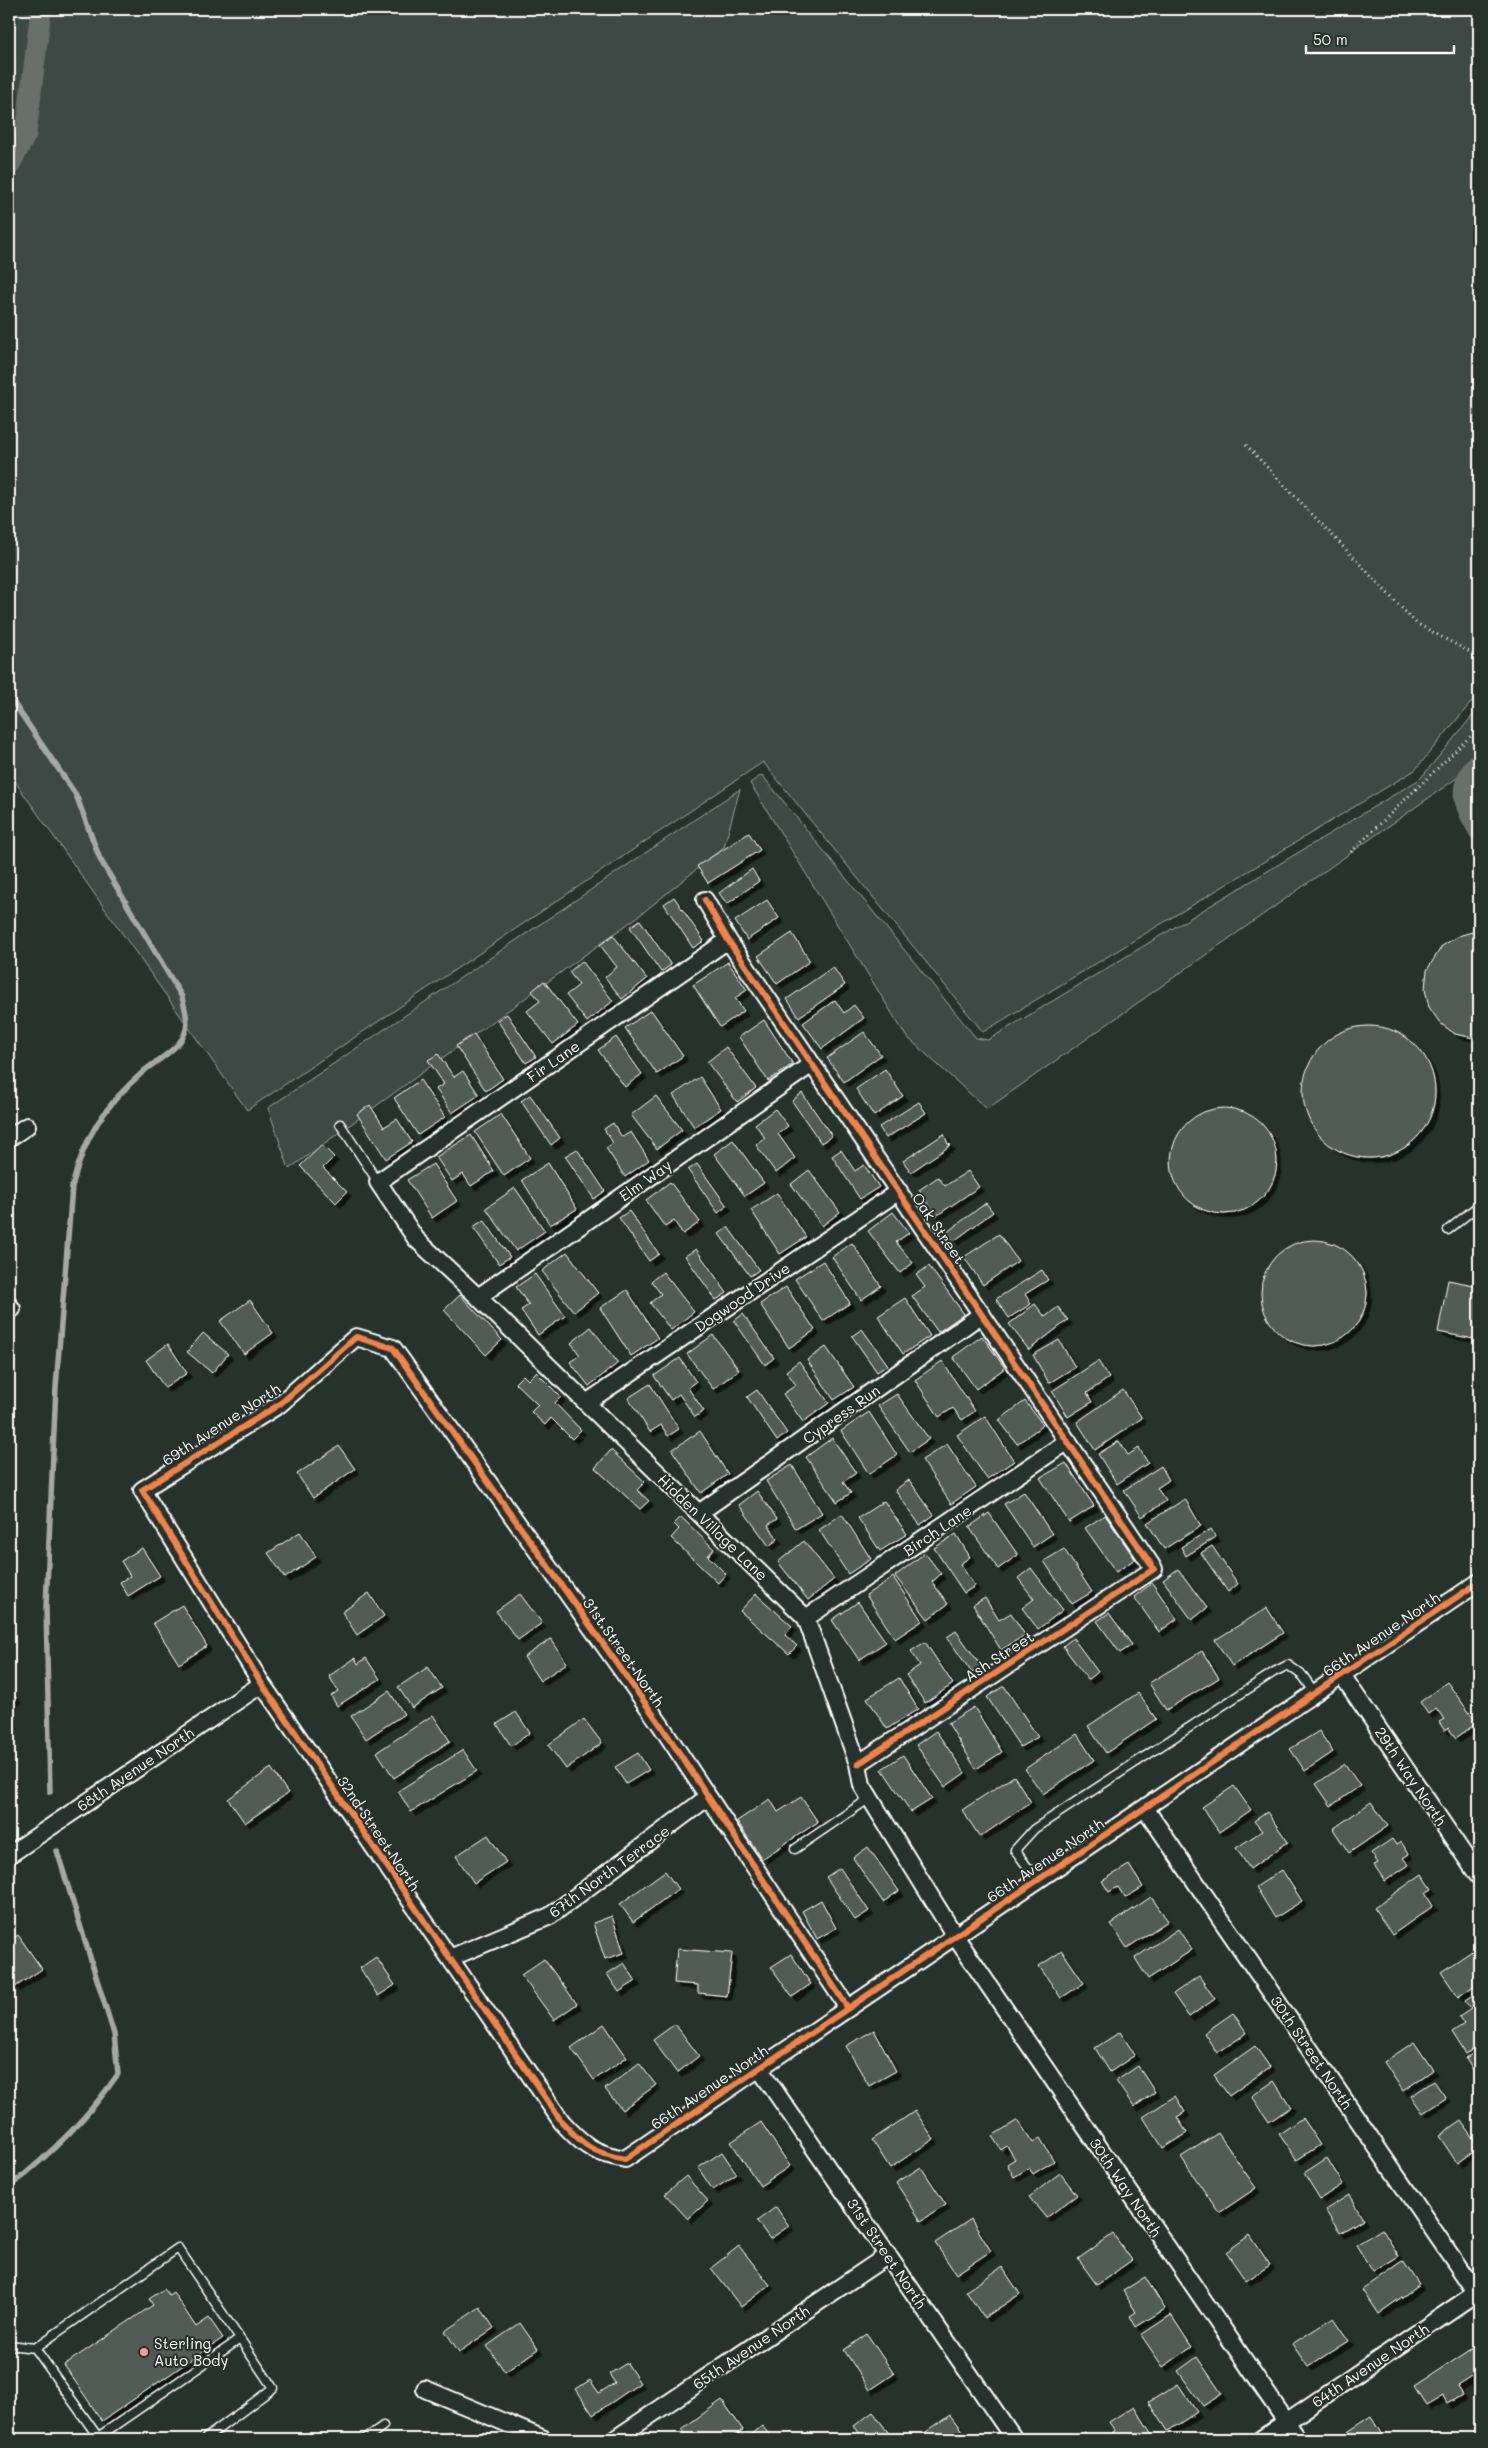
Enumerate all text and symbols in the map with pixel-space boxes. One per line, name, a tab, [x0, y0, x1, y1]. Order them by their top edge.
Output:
scale bar	[1306, 22, 1453, 54]
text: 50 m	[1313, 29, 1348, 49]
street label: Fir Lane	[523, 1036, 583, 1086]
street label: Elm Way	[615, 1155, 675, 1205]
street label: Oak Street	[908, 1189, 970, 1267]
street label: Dogwood Drive	[690, 1258, 794, 1336]
street label: 69th Avenue North	[158, 1378, 284, 1470]
street label: Cypress Run	[798, 1380, 884, 1448]
street label: Hidden Village Lane	[654, 1469, 772, 1585]
street label: Birch Lane	[899, 1500, 975, 1560]
street label: 66th Avenue North	[1319, 1587, 1443, 1681]
street label: 31st Street North	[579, 1593, 669, 1711]
street label: Ash Street	[961, 1626, 1037, 1686]
street label: 68th Avenue North	[73, 1722, 197, 1816]
street label: 29th Way North	[1371, 1723, 1451, 1829]
street label: 32nd Street North	[333, 1771, 425, 1895]
street label: 66th Avenue North	[983, 1813, 1107, 1907]
street label: 67th North Terrace	[545, 1820, 673, 1922]
street label: 30th Street North	[1267, 1991, 1357, 2113]
street label: 66th Avenue North	[647, 2040, 771, 2134]
street label: 30th Way North	[1085, 2133, 1167, 2241]
street label: 31st Street North	[843, 2194, 931, 2312]
street label: 65th Avenue North	[689, 2300, 813, 2394]
street label: 64th Avenue North	[1308, 2318, 1432, 2412]
place label: Sterling Auto Body	[154, 2333, 229, 2370]
marker: Sterling Auto Body	[138, 2346, 150, 2358]

